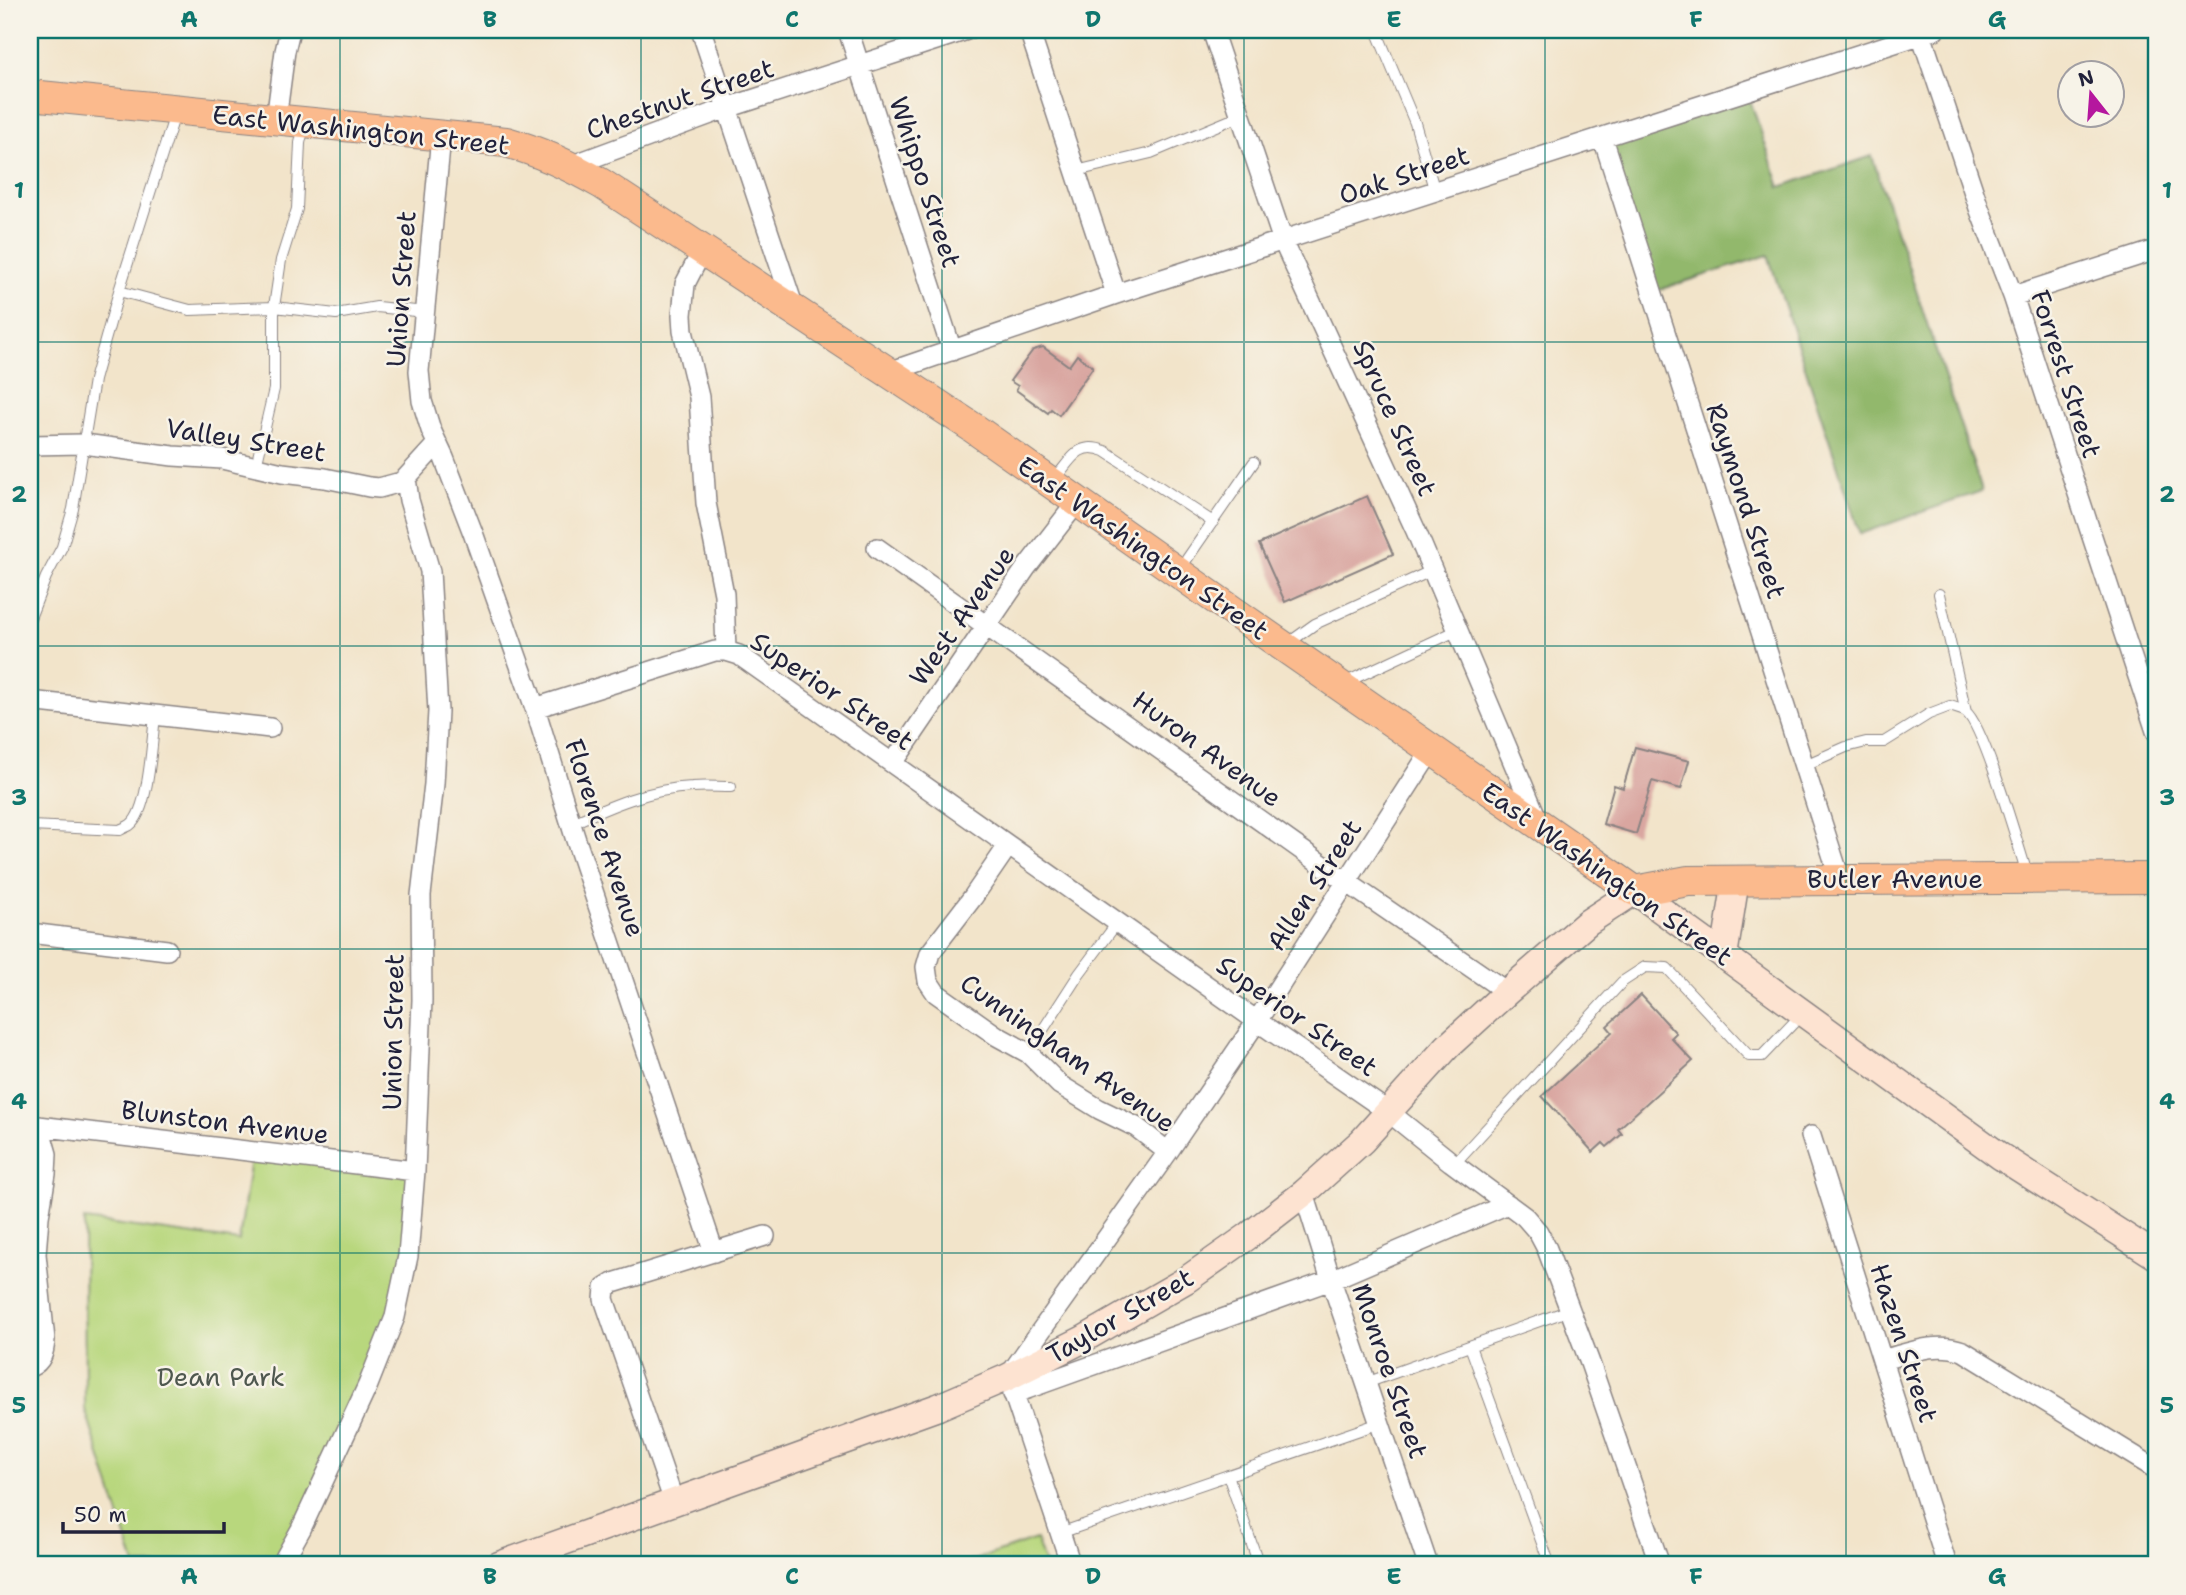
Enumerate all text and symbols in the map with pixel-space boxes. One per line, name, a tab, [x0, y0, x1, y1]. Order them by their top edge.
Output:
text: A	[180, 4, 198, 34]
text: B	[483, 4, 497, 34]
text: C	[785, 4, 799, 34]
text: D	[1085, 4, 1101, 34]
text: E	[1386, 4, 1402, 34]
text: F	[1689, 4, 1703, 34]
text: G	[1988, 4, 2007, 34]
street label: Chestnut Street	[581, 50, 778, 147]
north arrow	[2056, 60, 2126, 130]
text: N	[2075, 64, 2097, 92]
street label: Whippo Street	[881, 92, 970, 272]
street label: East Washington Street	[211, 96, 511, 163]
street label: Oak Street	[1334, 137, 1473, 212]
text: 1	[14, 175, 24, 205]
text: 1	[2162, 175, 2172, 205]
street label: Union Street	[378, 210, 423, 368]
street label: Forrest Street	[2023, 285, 2110, 462]
street label: Spruce Street	[1345, 334, 1445, 501]
street label: Raymond Street	[1698, 399, 1795, 603]
street label: Valley Street	[164, 410, 329, 469]
street label: East Washington Street	[1011, 448, 1276, 648]
text: 2	[11, 479, 27, 509]
text: 2	[2159, 479, 2175, 509]
street label: West Avenue	[901, 539, 1023, 692]
street label: Superior Street	[744, 623, 920, 758]
street label: Huron Avenue	[1125, 682, 1289, 815]
street label: Florence Avenue	[557, 734, 654, 941]
street label: East Washington Street	[1475, 774, 1740, 974]
text: 3	[11, 782, 27, 812]
text: 3	[2159, 782, 2175, 812]
street label: Allen Street	[1258, 812, 1369, 957]
street label: Butler Avenue	[1807, 861, 1983, 896]
street label: Superior Street	[1210, 947, 1385, 1084]
street label: Union Street	[374, 953, 411, 1111]
street label: Cunningham Avenue	[954, 965, 1183, 1140]
text: 4	[11, 1086, 27, 1116]
text: 4	[2159, 1086, 2175, 1116]
street label: Blunston Avenue	[119, 1091, 331, 1152]
street label: Taylor Street	[1040, 1259, 1200, 1372]
street label: Hazen Street	[1862, 1259, 1947, 1427]
street label: Monroe Street	[1344, 1279, 1437, 1463]
park label: Dean Park	[157, 1359, 285, 1394]
text: 5	[12, 1390, 26, 1420]
text: 5	[2160, 1390, 2174, 1420]
scale bar	[63, 1490, 224, 1534]
text: 50 m	[74, 1501, 127, 1529]
text: A	[180, 1561, 198, 1591]
text: B	[483, 1561, 497, 1591]
text: C	[785, 1561, 799, 1591]
text: D	[1085, 1561, 1101, 1591]
text: E	[1386, 1561, 1402, 1591]
text: F	[1689, 1561, 1703, 1591]
text: G	[1988, 1561, 2007, 1591]

